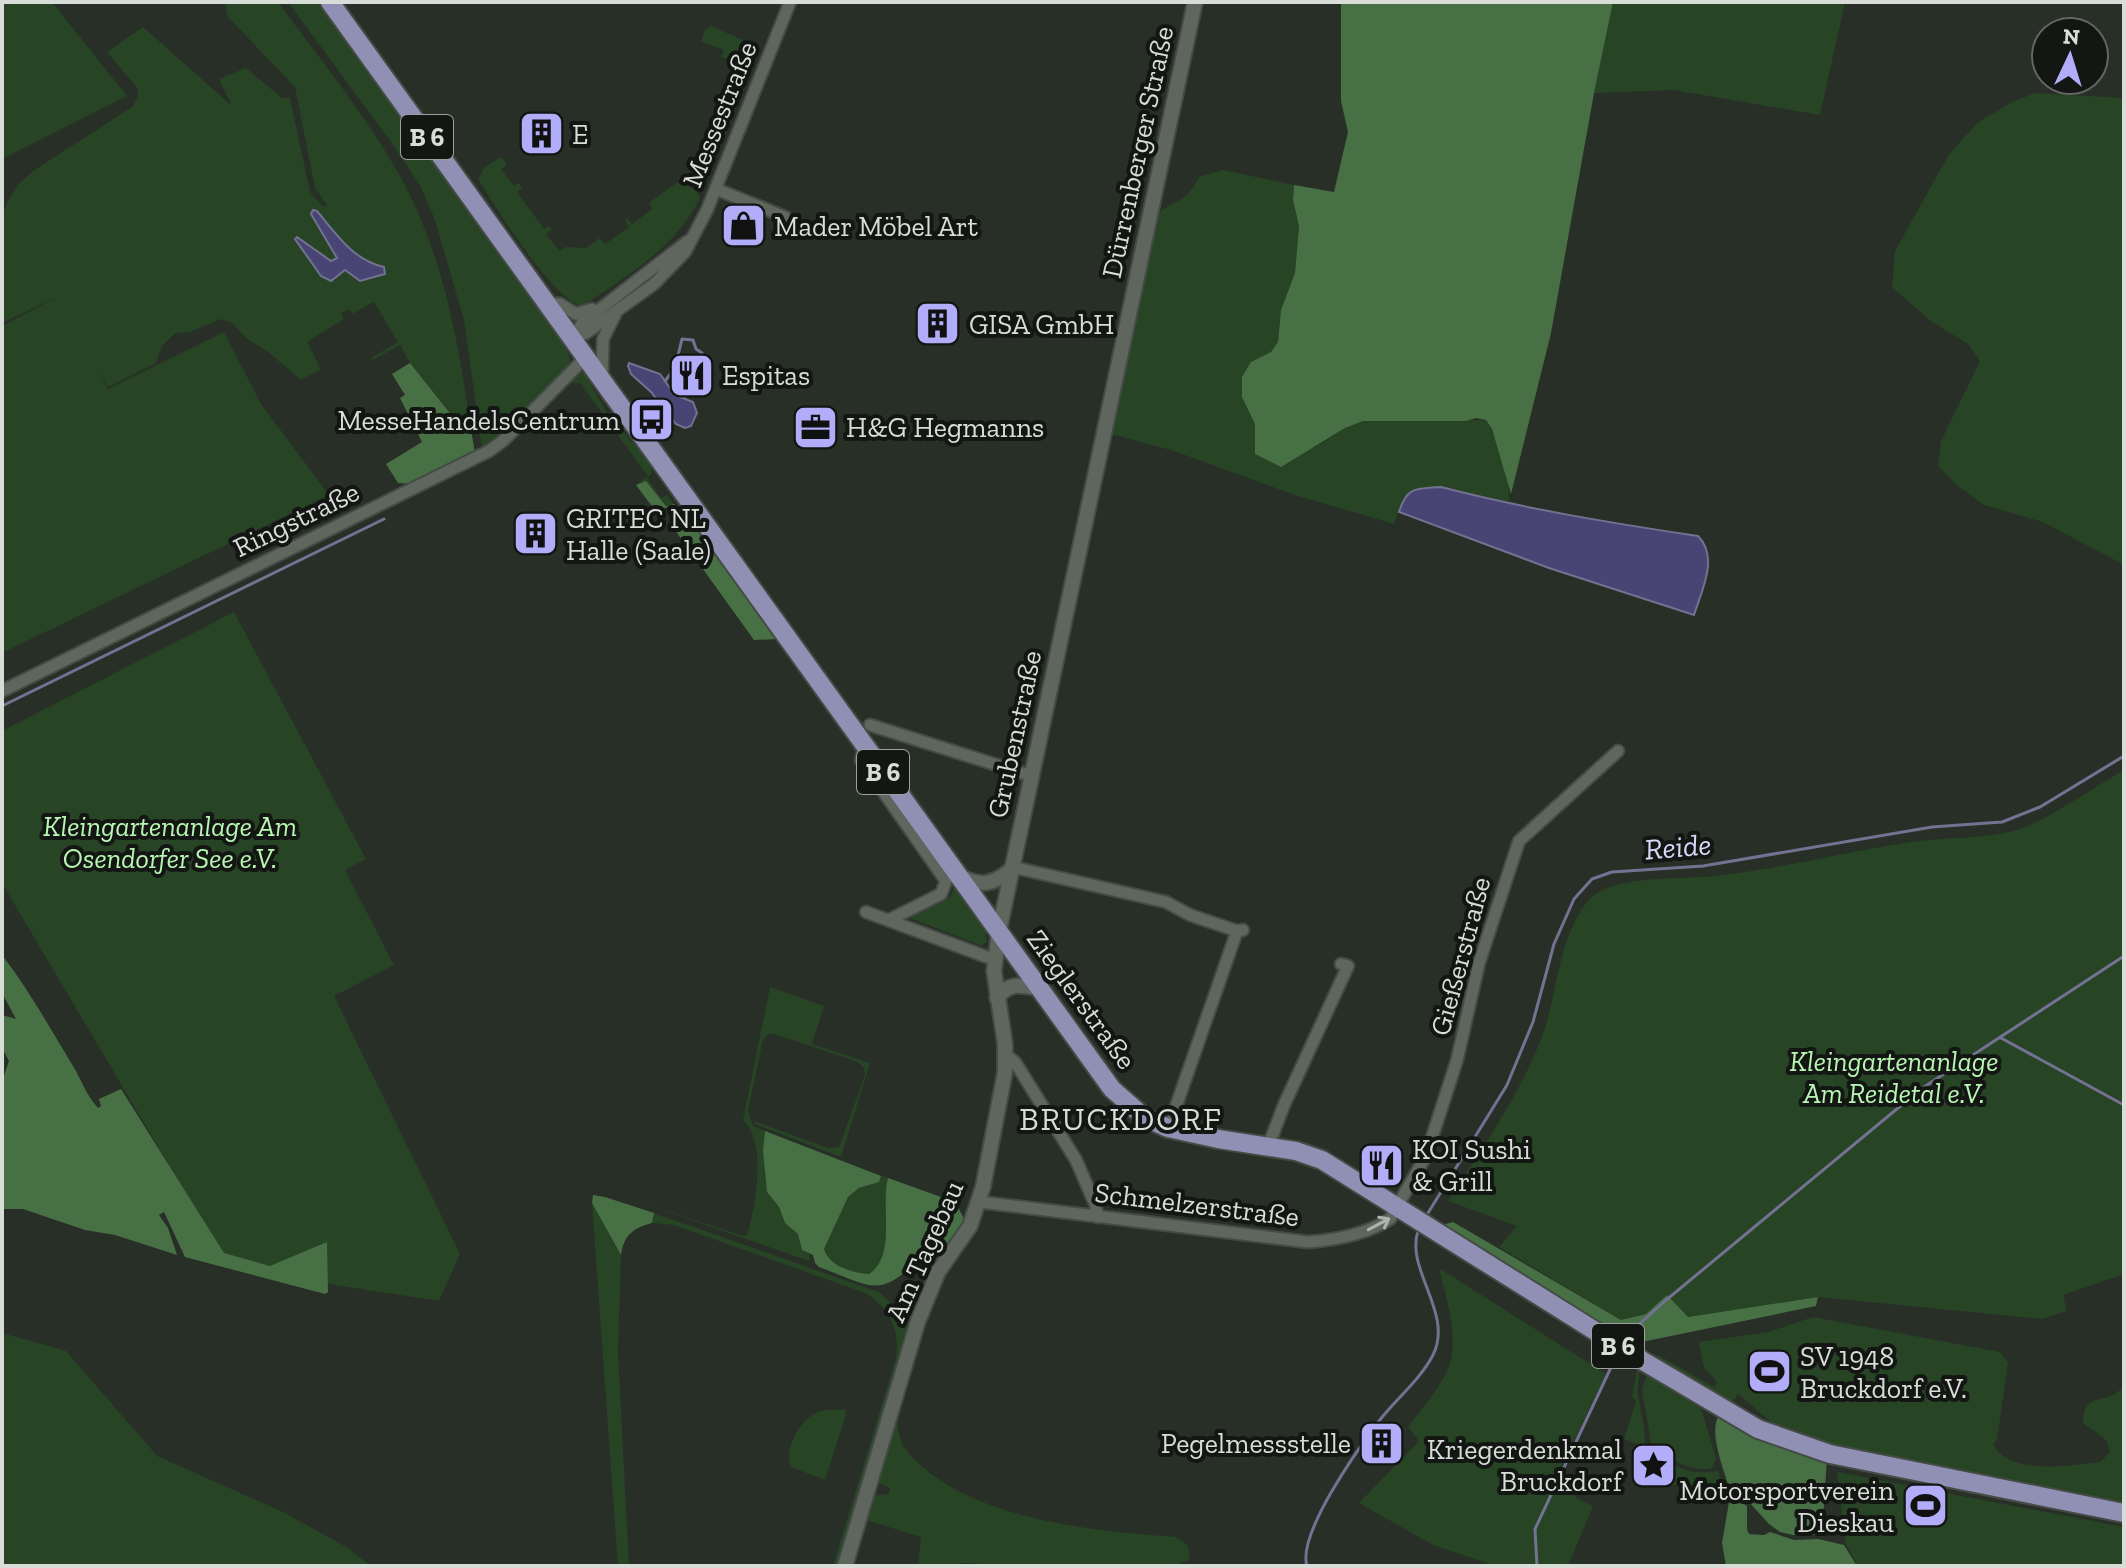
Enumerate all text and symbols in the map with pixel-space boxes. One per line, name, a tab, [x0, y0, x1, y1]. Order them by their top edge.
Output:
north arrow	[2030, 16, 2110, 96]
text: N	[2062, 22, 2081, 51]
street label: Dürrenberger Straße	[1095, 23, 1180, 281]
street label: Messestraße	[675, 36, 764, 192]
building icon: E	[517, 110, 565, 158]
road number: B 6	[401, 115, 453, 159]
place label: E	[572, 118, 588, 151]
shop icon: Mader Möbel Art	[719, 202, 767, 250]
place label: Mader Möbel Art	[774, 210, 979, 243]
building icon: GISA GmbH	[914, 300, 962, 348]
place label: GISA GmbH	[969, 308, 1114, 341]
restaurant icon: Espitas	[667, 351, 715, 399]
place label: Espitas	[722, 359, 810, 392]
bus stop icon: MesseHandelsCentrum	[627, 396, 675, 444]
office icon: H&G Hegmanns	[791, 403, 839, 451]
place label: MesseHandelsCentrum	[338, 404, 620, 437]
place label: H&G Hegmanns	[846, 411, 1044, 444]
street label: Ringstraße	[228, 475, 365, 564]
place label: GRITEC NL Halle (Saale)	[566, 502, 711, 567]
building icon: GRITEC NL Halle (Saale)	[511, 510, 559, 558]
street label: Grubenstraße	[981, 647, 1048, 821]
road number: B 6	[857, 750, 909, 794]
park label: Kleingartenanlage Am Osendorfer See e.V.	[43, 810, 297, 875]
water label: Reide	[1643, 826, 1713, 868]
street label: Gießerstraße	[1423, 873, 1498, 1039]
street label: Zieglerstraße	[1020, 923, 1143, 1075]
park label: Kleingartenanlage Am Reidetal e.V.	[1790, 1045, 1998, 1110]
district label: BRUCKDORF	[1019, 1100, 1223, 1138]
place label: KOI Sushi & Grill	[1412, 1133, 1531, 1198]
restaurant icon: KOI Sushi & Grill	[1357, 1141, 1405, 1189]
street label: Am Tagebau	[879, 1175, 970, 1327]
street label: Schmelzerstraße	[1093, 1176, 1301, 1233]
one-way arrow	[1366, 1215, 1390, 1231]
road number: B 6	[1592, 1324, 1644, 1368]
place label: SV 1948 Bruckdorf e.V.	[1800, 1340, 1967, 1405]
sports icon: SV 1948 Bruckdorf e.V.	[1745, 1348, 1793, 1396]
building icon: Pegelmessstelle	[1358, 1419, 1406, 1467]
place label: Pegelmessstelle	[1161, 1427, 1351, 1460]
place label: Kriegerdenkmal Bruckdorf	[1427, 1433, 1624, 1498]
place icon: Kriegerdenkmal Bruckdorf	[1629, 1441, 1677, 1489]
place label: Motorsportverein Dieskau	[1679, 1474, 1894, 1539]
sports icon: Motorsportverein Dieskau	[1901, 1482, 1949, 1530]

